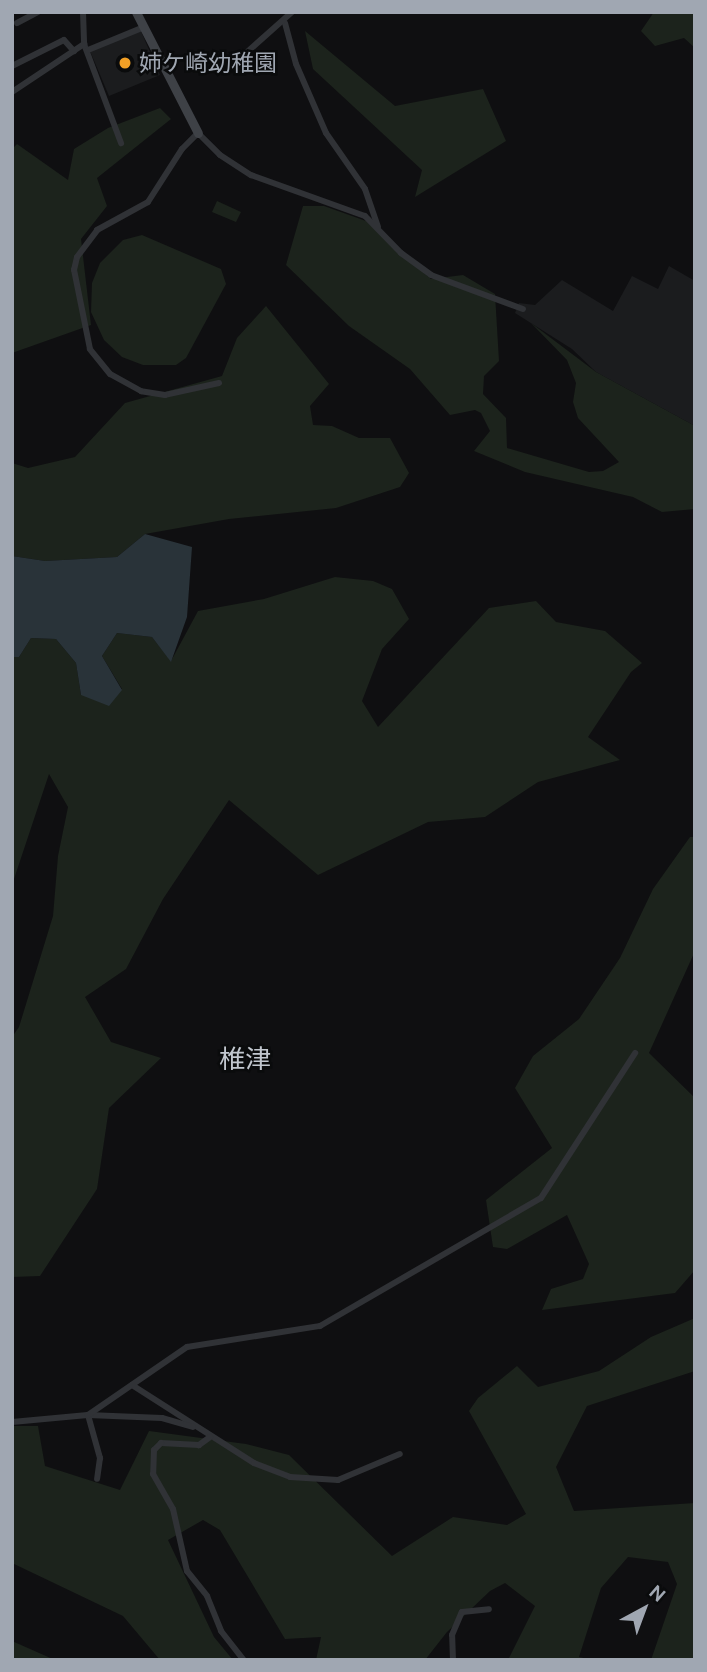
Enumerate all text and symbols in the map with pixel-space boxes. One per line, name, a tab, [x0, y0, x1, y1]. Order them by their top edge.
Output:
place label: 姉ケ崎幼稚園	[139, 49, 277, 77]
marker: 姉ケ崎幼稚園	[117, 55, 133, 71]
district label: 椎津	[219, 1043, 271, 1075]
north arrow	[609, 1574, 679, 1644]
text: N	[645, 1580, 670, 1606]

